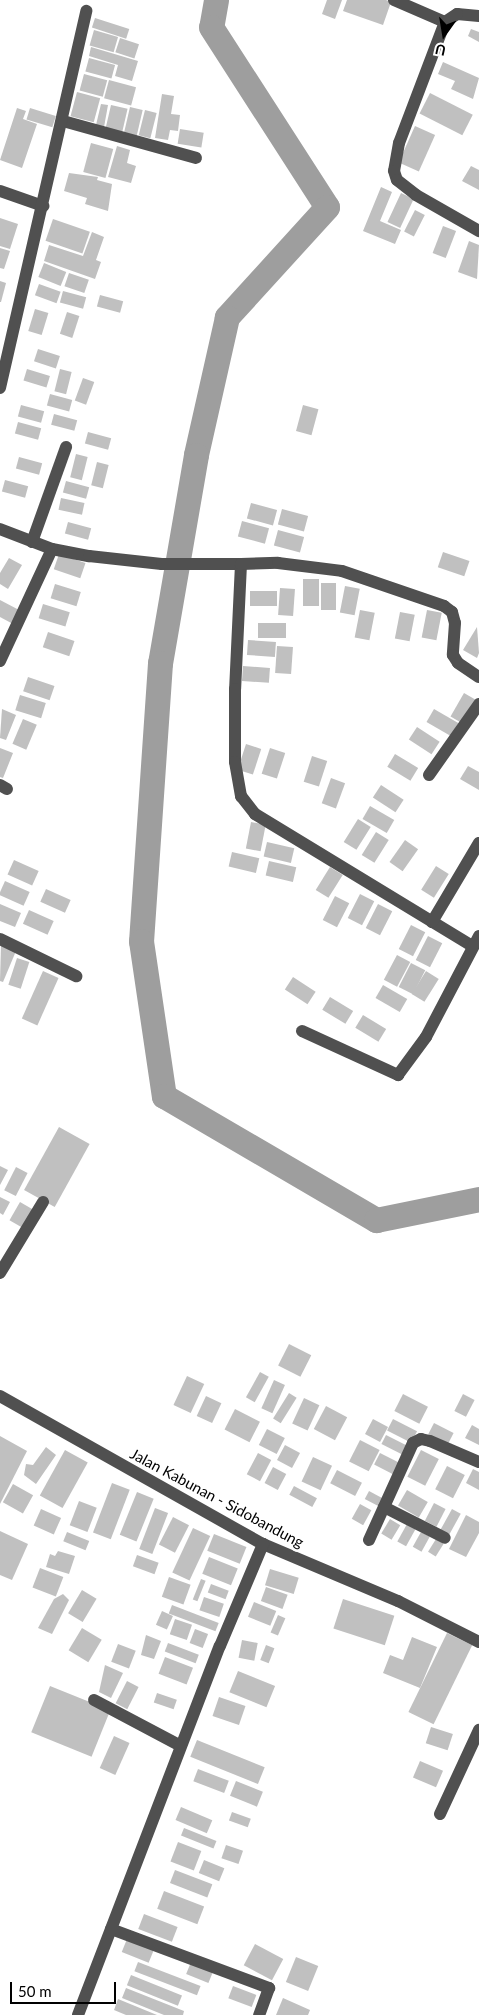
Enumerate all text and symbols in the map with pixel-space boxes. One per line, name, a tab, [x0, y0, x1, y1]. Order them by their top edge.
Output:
north arrow	[419, 10, 469, 60]
text: U	[434, 41, 447, 60]
street label: Jalan Kabunan - Sidobandung	[127, 1445, 307, 1551]
scale bar	[12, 1972, 119, 2004]
text: 50 m	[18, 1982, 52, 2000]

